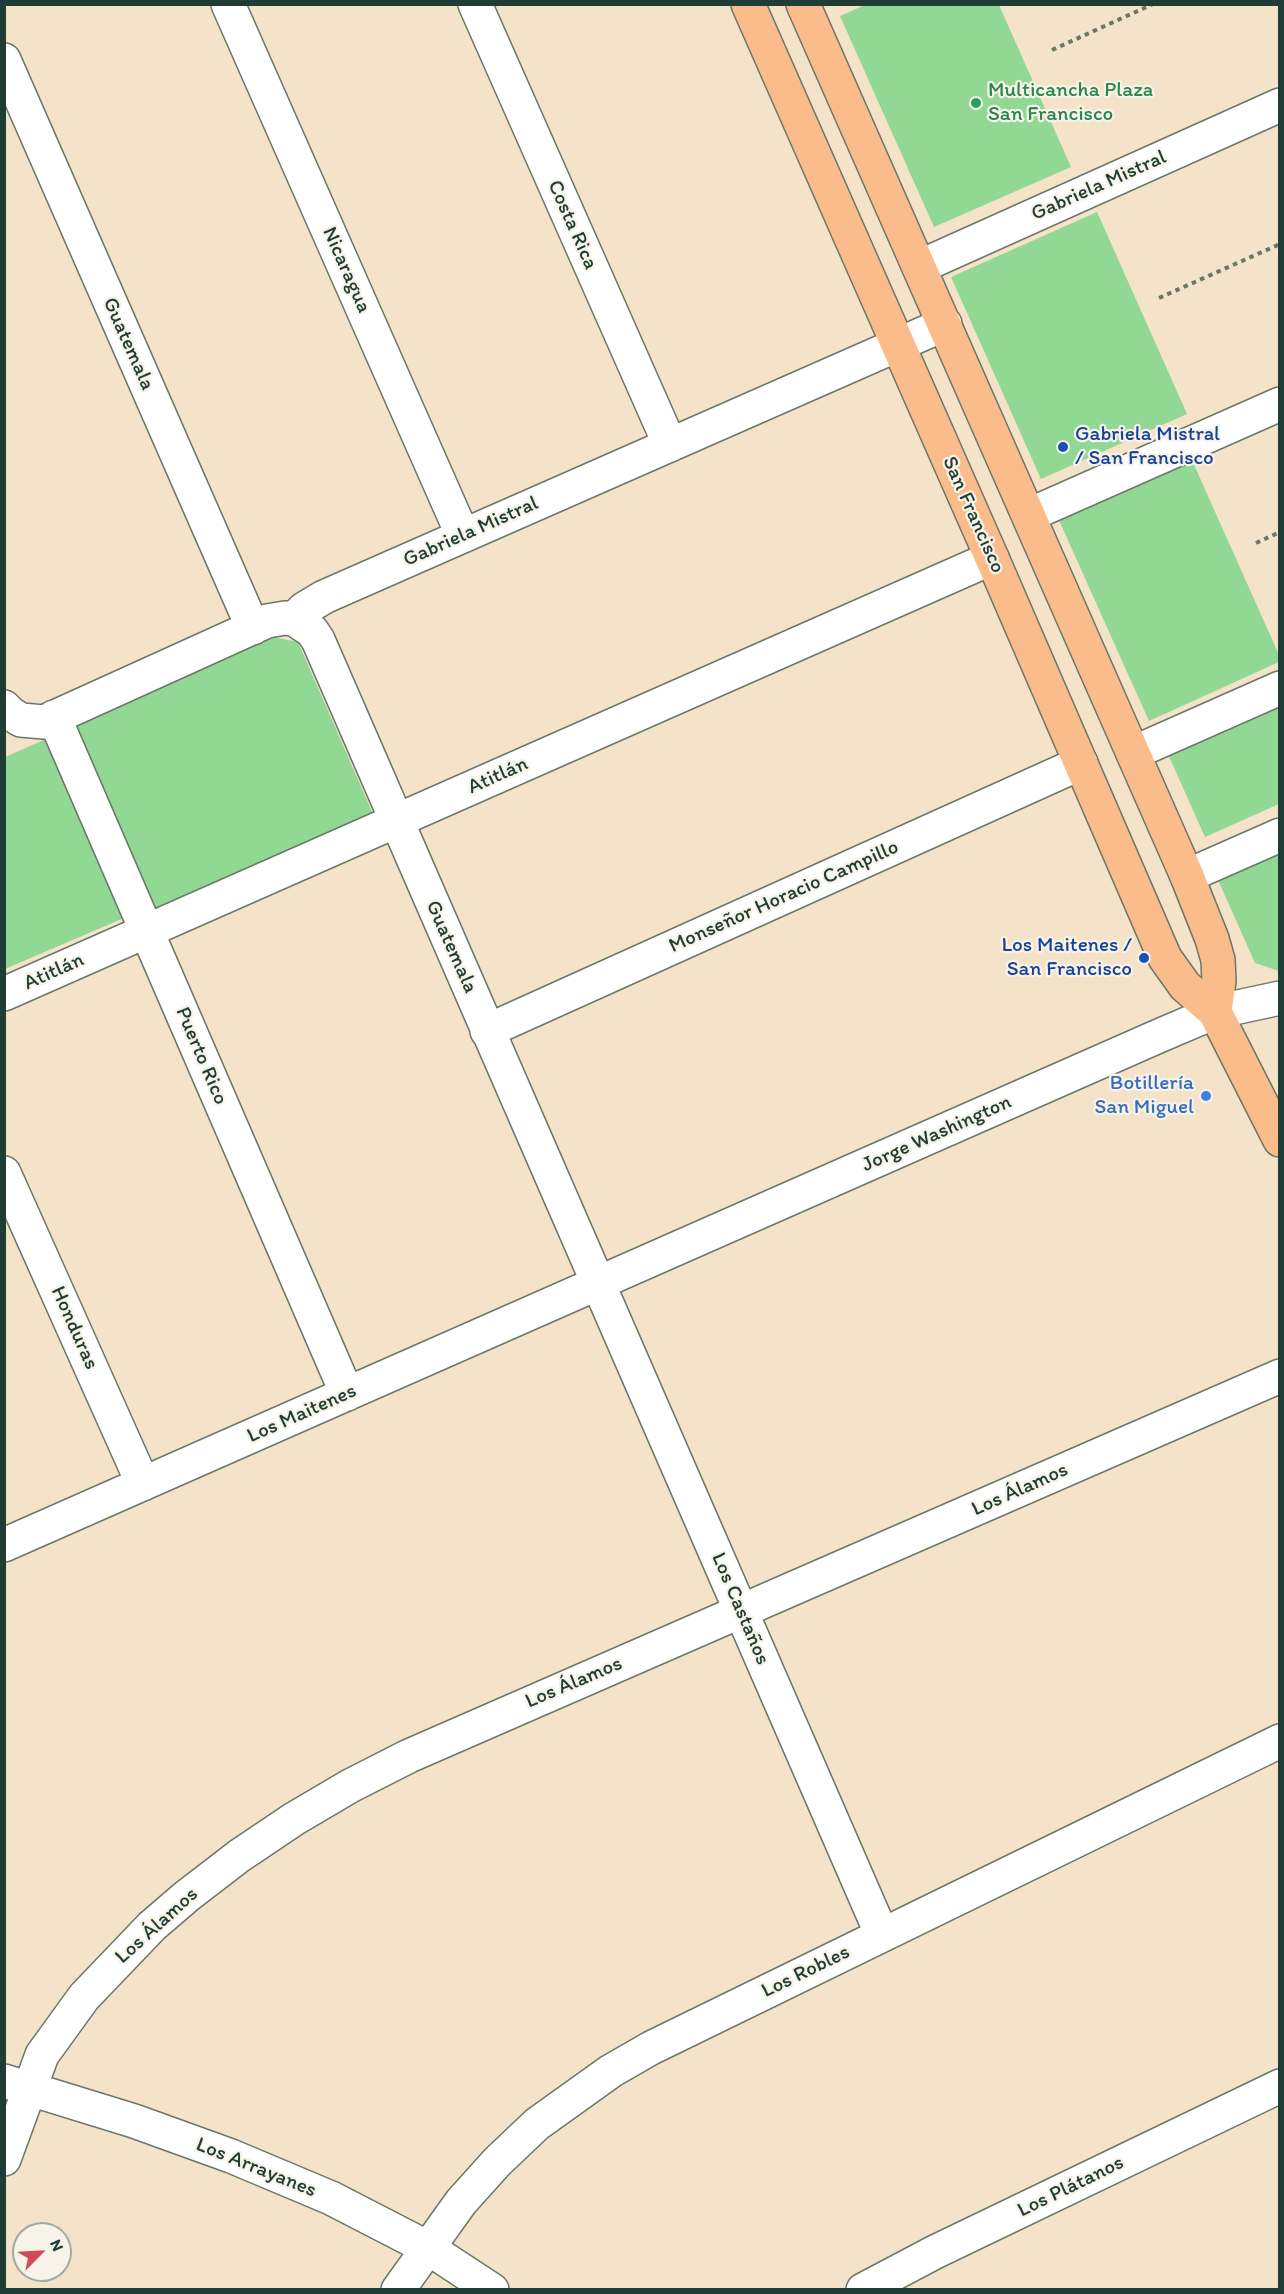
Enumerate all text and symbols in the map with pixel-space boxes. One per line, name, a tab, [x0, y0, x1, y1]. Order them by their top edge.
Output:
place label: Multicancha Plaza San Francisco	[988, 78, 1153, 128]
marker: Multicancha Plaza San Francisco	[969, 96, 983, 110]
street label: Gabriela Mistral	[1028, 145, 1170, 227]
street label: Costa Rica	[541, 177, 603, 273]
street label: Nicaragua	[316, 223, 376, 317]
street label: Guatemala	[96, 294, 160, 394]
place label: Gabriela Mistral / San Francisco	[1075, 422, 1220, 472]
marker: Gabriela Mistral / San Francisco	[1056, 440, 1070, 454]
street label: San Francisco	[936, 453, 1010, 577]
street label: Gabriela Mistral	[400, 491, 542, 573]
street label: Atitlán	[464, 752, 532, 800]
street label: Monseñor Horacio Campillo	[665, 835, 903, 959]
street label: Guatemala	[419, 897, 483, 997]
place label: Los Maitenes / San Francisco	[1002, 933, 1132, 983]
street label: Atitlán	[20, 948, 88, 996]
marker: Los Maitenes / San Francisco	[1137, 951, 1151, 965]
street label: Puerto Rico	[169, 1003, 233, 1109]
place label: Botillería San Miguel	[1094, 1071, 1194, 1121]
marker: Botillería San Miguel	[1199, 1089, 1213, 1103]
street label: Jorge Washington	[858, 1090, 1016, 1178]
street label: Honduras	[45, 1282, 103, 1374]
street label: Los Maitenes	[243, 1379, 361, 1449]
street label: Los Álamos	[968, 1458, 1072, 1522]
street label: Los Castaños	[705, 1549, 775, 1669]
street label: Los Álamos	[522, 1651, 626, 1715]
street label: Los Álamos	[110, 1882, 204, 1970]
street label: Los Robles	[758, 1940, 854, 2004]
street label: Los Arrayanes	[192, 2132, 320, 2204]
street label: Los Plátanos	[1014, 2150, 1128, 2224]
north arrow	[12, 2222, 72, 2282]
text: N	[46, 2236, 68, 2254]

